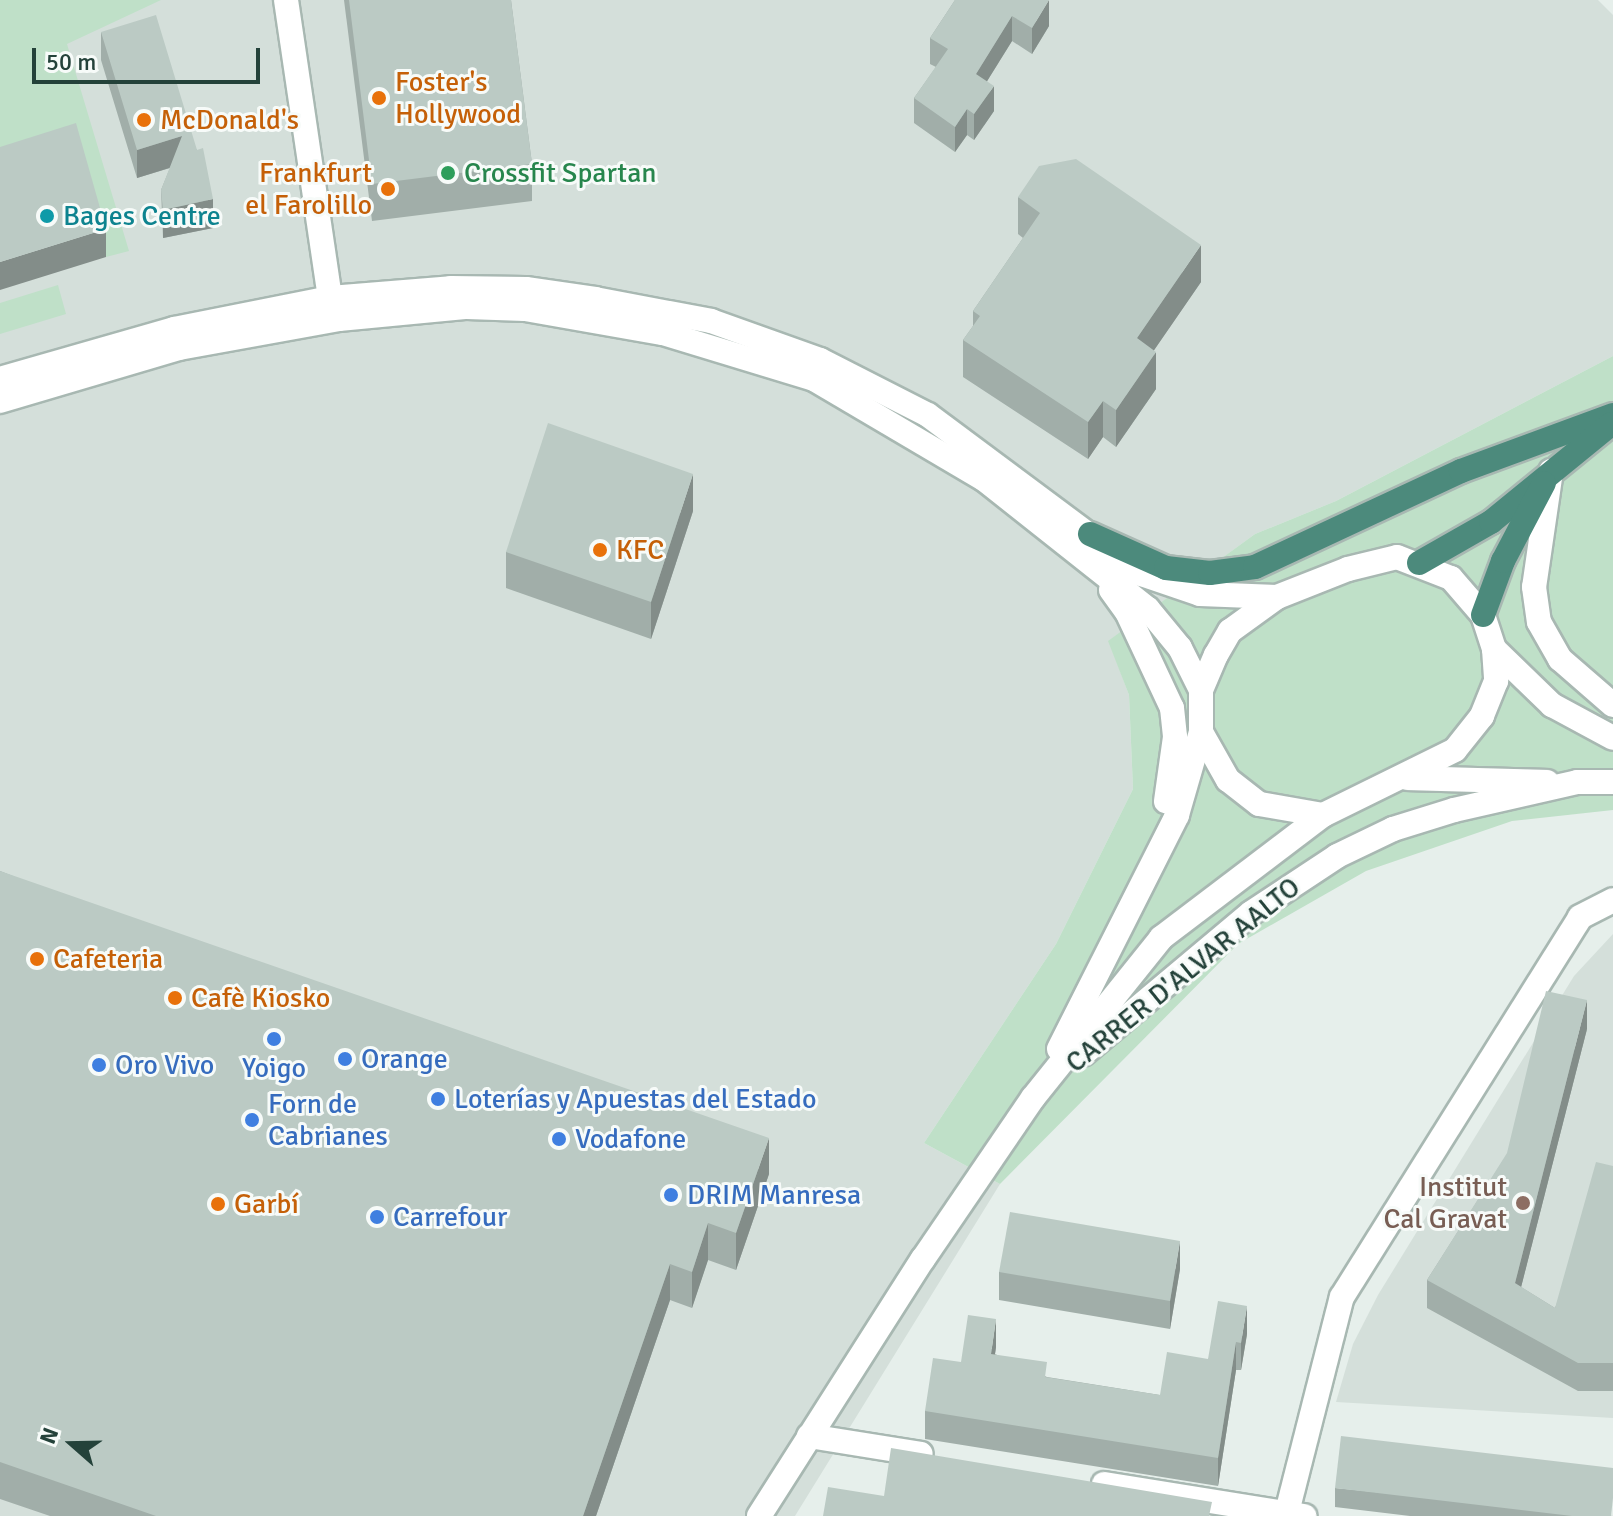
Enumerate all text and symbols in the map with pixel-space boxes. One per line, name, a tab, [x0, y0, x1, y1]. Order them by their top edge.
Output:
scale bar	[36, 32, 264, 82]
text: 50 m	[46, 47, 96, 77]
place label: Foster's Hollywood	[395, 65, 521, 131]
marker: Foster's Hollywood	[370, 89, 388, 107]
place label: McDonald's	[160, 103, 299, 137]
marker: McDonald's	[135, 111, 153, 129]
place label: Frankfurt el Farolillo	[245, 156, 372, 222]
place label: Crossfit Spartan	[464, 156, 657, 190]
marker: Crossfit Spartan	[439, 164, 457, 182]
marker: Frankfurt el Farolillo	[379, 180, 397, 198]
place label: Bages Centre	[63, 199, 221, 233]
marker: Bages Centre	[38, 207, 56, 225]
place label: KFC	[616, 533, 664, 567]
marker: KFC	[591, 541, 609, 559]
street label: CARRER D'ALVAR AALTO	[1059, 870, 1307, 1080]
place label: Cafeteria	[53, 942, 163, 976]
marker: Cafeteria	[28, 950, 46, 968]
place label: Cafè Kiosko	[191, 981, 330, 1015]
marker: Cafè Kiosko	[166, 989, 184, 1007]
marker: Yoigo	[265, 1030, 283, 1048]
place label: Orange	[361, 1042, 448, 1076]
place label: Oro Vivo	[115, 1048, 214, 1082]
marker: Orange	[336, 1050, 354, 1068]
place label: Yoigo	[242, 1051, 306, 1085]
marker: Oro Vivo	[90, 1056, 108, 1074]
place label: Loterías y Apuestas del Estado	[454, 1082, 816, 1116]
place label: Forn de Cabrianes	[268, 1087, 388, 1153]
marker: Loterías y Apuestas del Estado	[429, 1090, 447, 1108]
marker: Forn de Cabrianes	[243, 1111, 261, 1129]
place label: Vodafone	[575, 1122, 686, 1156]
marker: Vodafone	[550, 1130, 568, 1148]
place label: Institut Cal Gravat	[1383, 1170, 1507, 1236]
place label: DRIM Manresa	[687, 1178, 861, 1212]
marker: DRIM Manresa	[662, 1186, 680, 1204]
place label: Garbí	[234, 1187, 299, 1221]
marker: Institut Cal Gravat	[1514, 1194, 1532, 1212]
marker: Garbí	[209, 1195, 227, 1213]
place label: Carrefour	[393, 1200, 507, 1234]
marker: Carrefour	[368, 1208, 386, 1226]
north arrow	[32, 1404, 112, 1484]
text: N	[34, 1424, 64, 1447]

